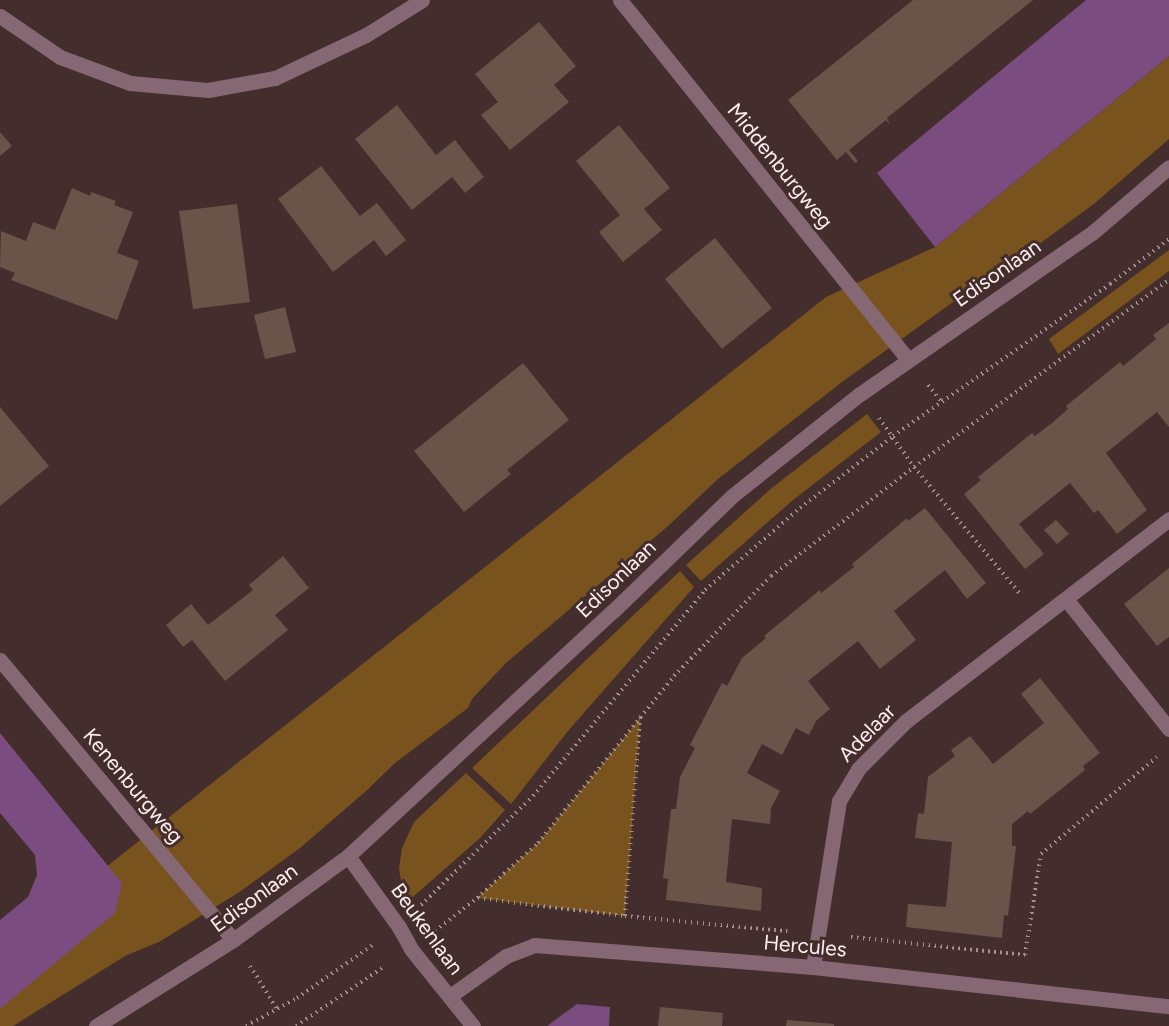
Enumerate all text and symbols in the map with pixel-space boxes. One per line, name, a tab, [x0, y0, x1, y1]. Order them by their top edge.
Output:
street label: Middenburgweg	[722, 98, 838, 234]
street label: Edisonlaan	[948, 234, 1046, 312]
street label: Edisonlaan	[571, 535, 661, 623]
street label: Adelaar	[833, 699, 901, 767]
street label: Kenenburgweg	[78, 723, 188, 849]
street label: Edisonlaan	[206, 858, 302, 938]
street label: Beukenlaan	[385, 878, 469, 980]
street label: Hercules	[762, 930, 848, 962]

